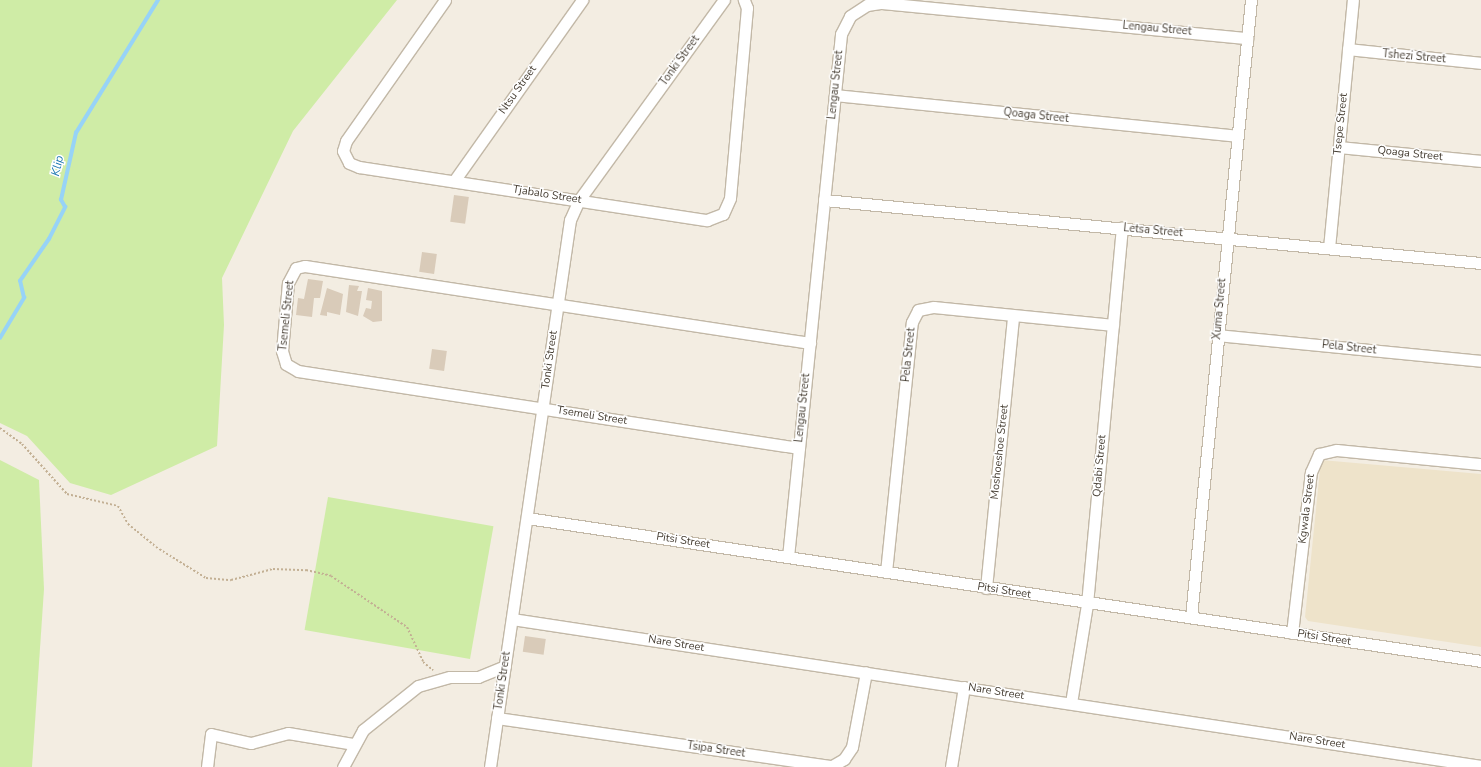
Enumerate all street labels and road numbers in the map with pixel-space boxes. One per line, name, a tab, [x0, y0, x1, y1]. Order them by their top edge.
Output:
street label: Lengau Street	[1122, 19, 1192, 39]
street label: Tonki Street	[657, 33, 703, 89]
street label: Tshezi Street	[1382, 48, 1446, 66]
street label: Lengau Street	[826, 50, 846, 120]
street label: Ntsu Street	[496, 63, 540, 117]
street label: Tsepe Street	[1331, 92, 1351, 156]
street label: Qoaga Street	[1003, 106, 1069, 126]
street label: Qoaga Street	[1377, 144, 1443, 164]
street label: Tjabalo Street	[512, 183, 582, 207]
street label: Letsa Street	[1123, 222, 1183, 240]
street label: Xuma Street	[1211, 278, 1229, 340]
street label: Tsemeli Street	[277, 280, 297, 352]
street label: Pela Street	[900, 327, 918, 383]
street label: Tonki Street	[539, 330, 561, 390]
street label: Pela Street	[1321, 339, 1377, 357]
street label: Lengau Street	[793, 373, 813, 443]
street label: Tsemeli Street	[556, 404, 628, 428]
street label: Moshoeshoe Street	[988, 404, 1012, 500]
street label: Qdabi Street	[1091, 434, 1109, 498]
street label: Kgwala Street	[1296, 473, 1318, 545]
street label: Pitsi Street	[655, 530, 711, 552]
street label: Pitsi Street	[976, 580, 1032, 602]
street label: Pitsi Street	[1296, 627, 1352, 649]
street label: Nare Street	[647, 633, 705, 655]
street label: Tonki Street	[492, 651, 514, 711]
street label: Nare Street	[967, 681, 1025, 703]
street label: Nare Street	[1288, 730, 1346, 752]
street label: Tsipa Street	[686, 739, 746, 761]

